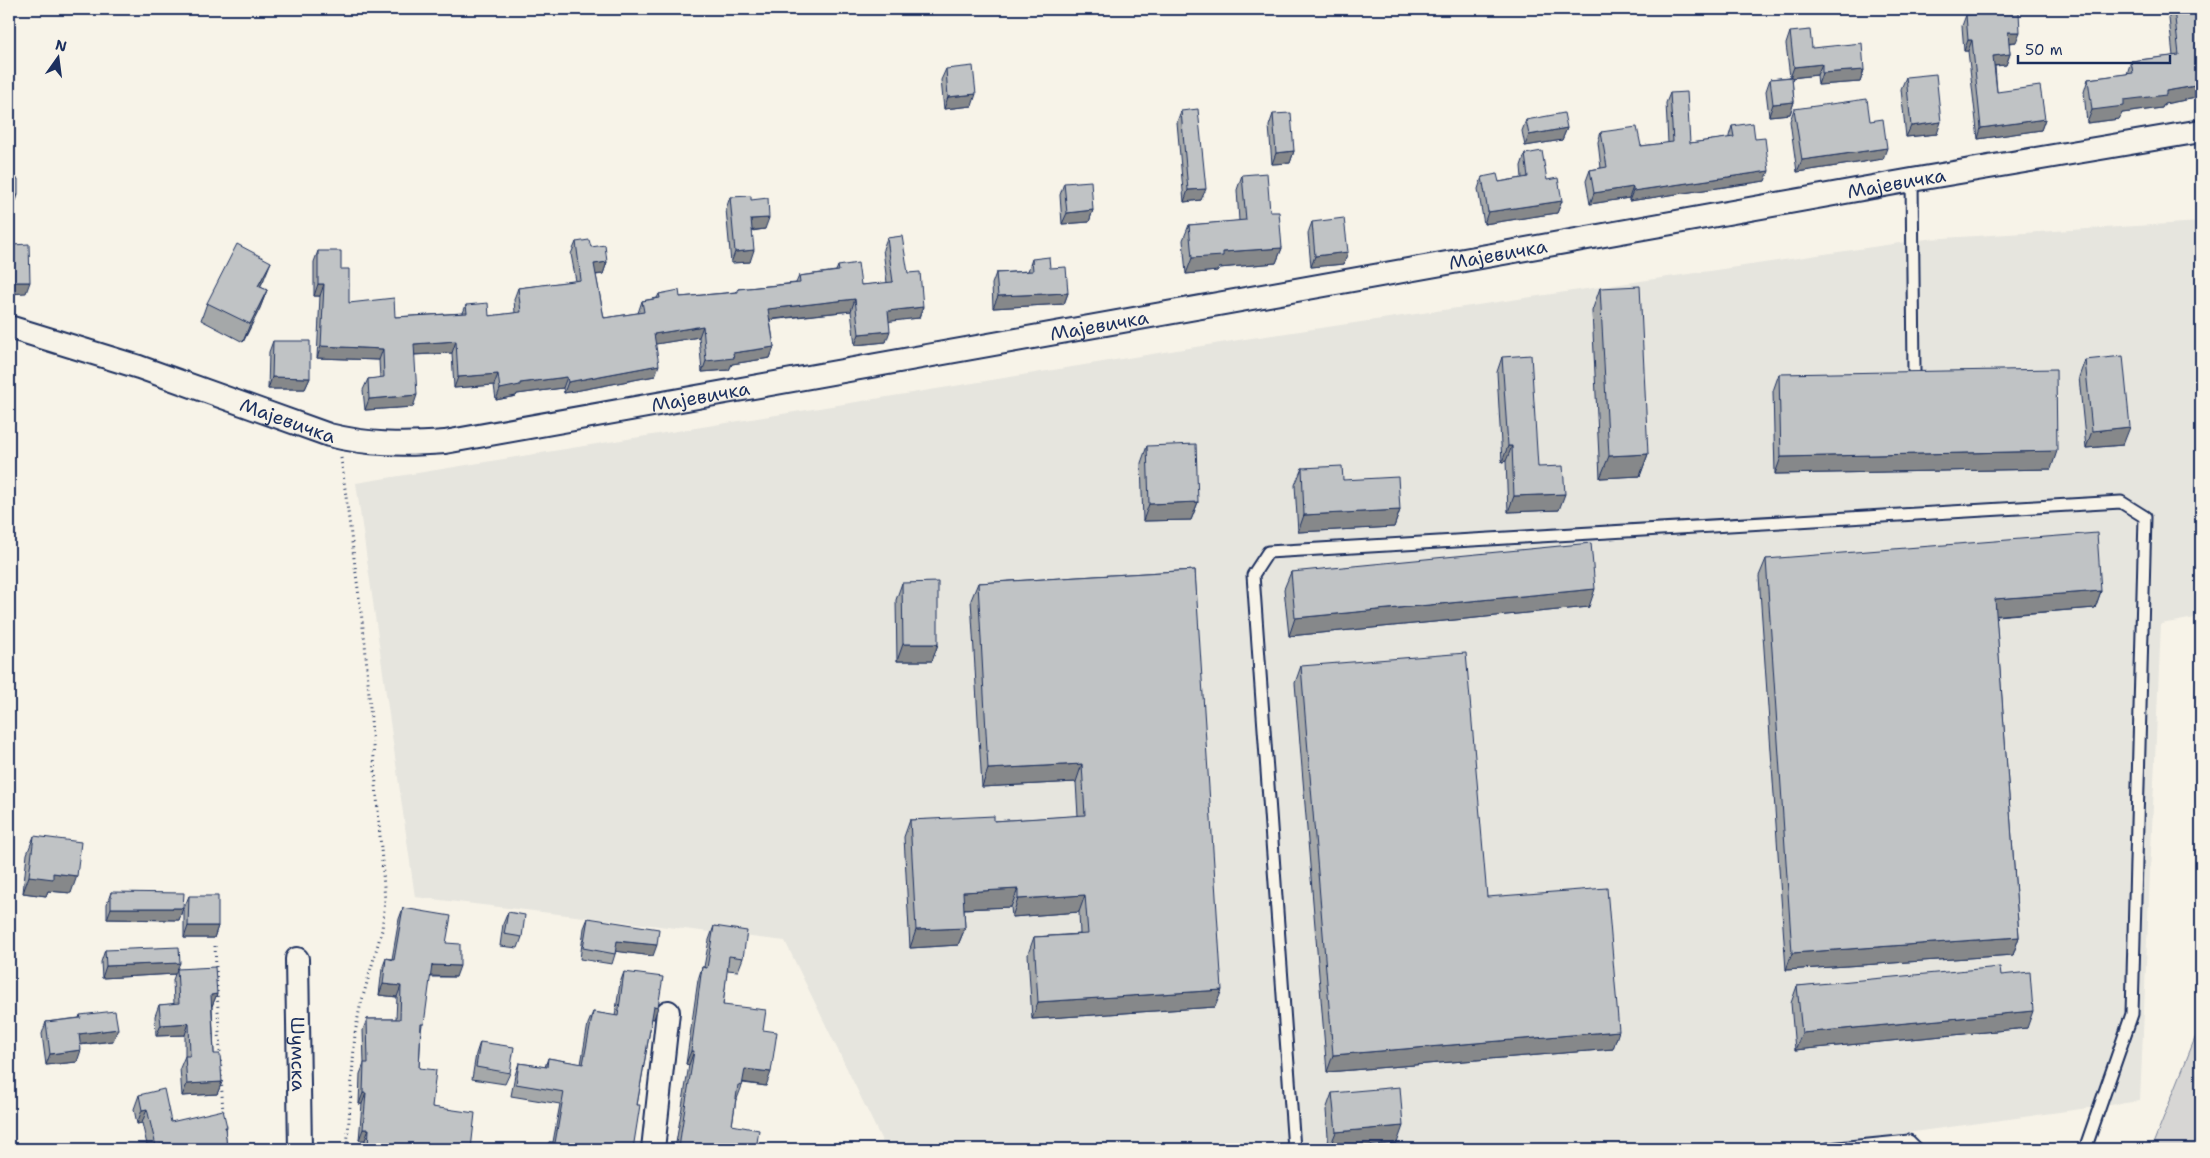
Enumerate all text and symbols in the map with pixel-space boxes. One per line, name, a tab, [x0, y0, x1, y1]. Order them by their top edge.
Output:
north arrow	[32, 32, 82, 82]
scale bar	[2018, 32, 2170, 64]
text: N	[54, 35, 69, 55]
text: 50 m	[2025, 40, 2063, 60]
street label: Мајевичка	[1845, 162, 1948, 204]
street label: Мајевичка	[1447, 233, 1549, 275]
street label: Мајевичка	[1048, 304, 1151, 346]
street label: Мајевичка	[649, 375, 752, 417]
street label: Мајевичка	[237, 392, 338, 449]
street label: Шумска	[285, 1016, 312, 1092]

